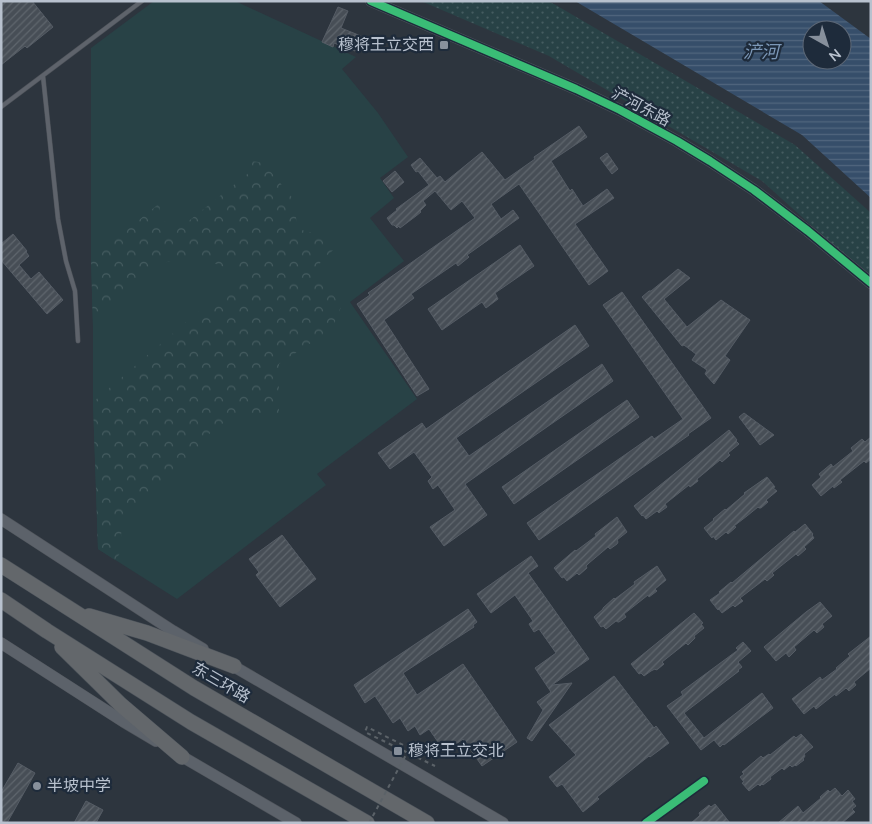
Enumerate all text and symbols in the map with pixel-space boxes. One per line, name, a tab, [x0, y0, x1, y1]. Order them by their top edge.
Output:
north arrow	[802, 20, 852, 70]
place label: 穆将王立交西	[338, 34, 434, 56]
marker: 穆将王立交西	[438, 39, 450, 51]
water label: 浐河	[743, 40, 782, 64]
text: N	[825, 44, 845, 65]
street label: 浐河东路	[608, 82, 674, 132]
street label: 东三环路	[188, 657, 254, 709]
place label: 穆将王立交北	[408, 740, 504, 762]
marker: 穆将王立交北	[392, 745, 404, 757]
place label: 半坡中学	[47, 775, 111, 797]
marker: 半坡中学	[31, 780, 43, 792]

